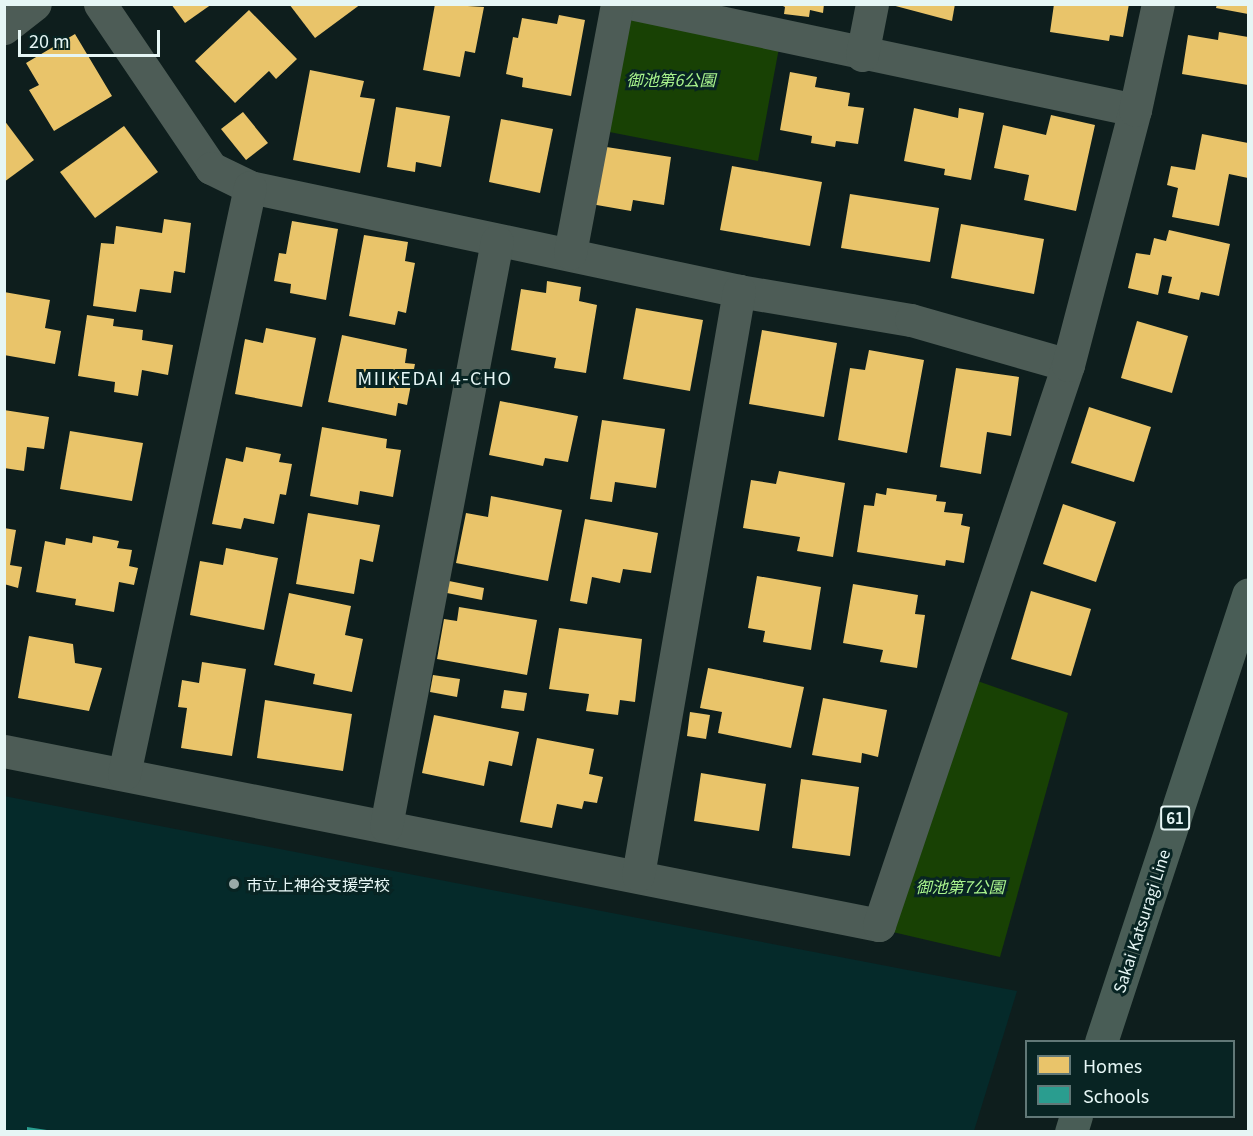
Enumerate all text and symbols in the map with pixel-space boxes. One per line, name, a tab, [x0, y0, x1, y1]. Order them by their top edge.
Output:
scale bar	[21, 18, 164, 56]
text: 20 m	[29, 27, 70, 53]
park label: 御池第6公園	[627, 69, 715, 89]
district label: MIIKEDAI 4-CHO	[358, 366, 512, 388]
road number: 61	[1160, 806, 1190, 830]
street label: Sakai Katsuragi Line	[1109, 847, 1173, 995]
place label: 市立上神谷支援学校	[246, 874, 390, 894]
park label: 御池第7公園	[916, 876, 1004, 896]
marker: 市立上神谷支援学校	[227, 877, 241, 891]
legend	[1025, 1040, 1235, 1118]
text: Homes	[1083, 1052, 1142, 1078]
text: Schools	[1083, 1082, 1149, 1108]

